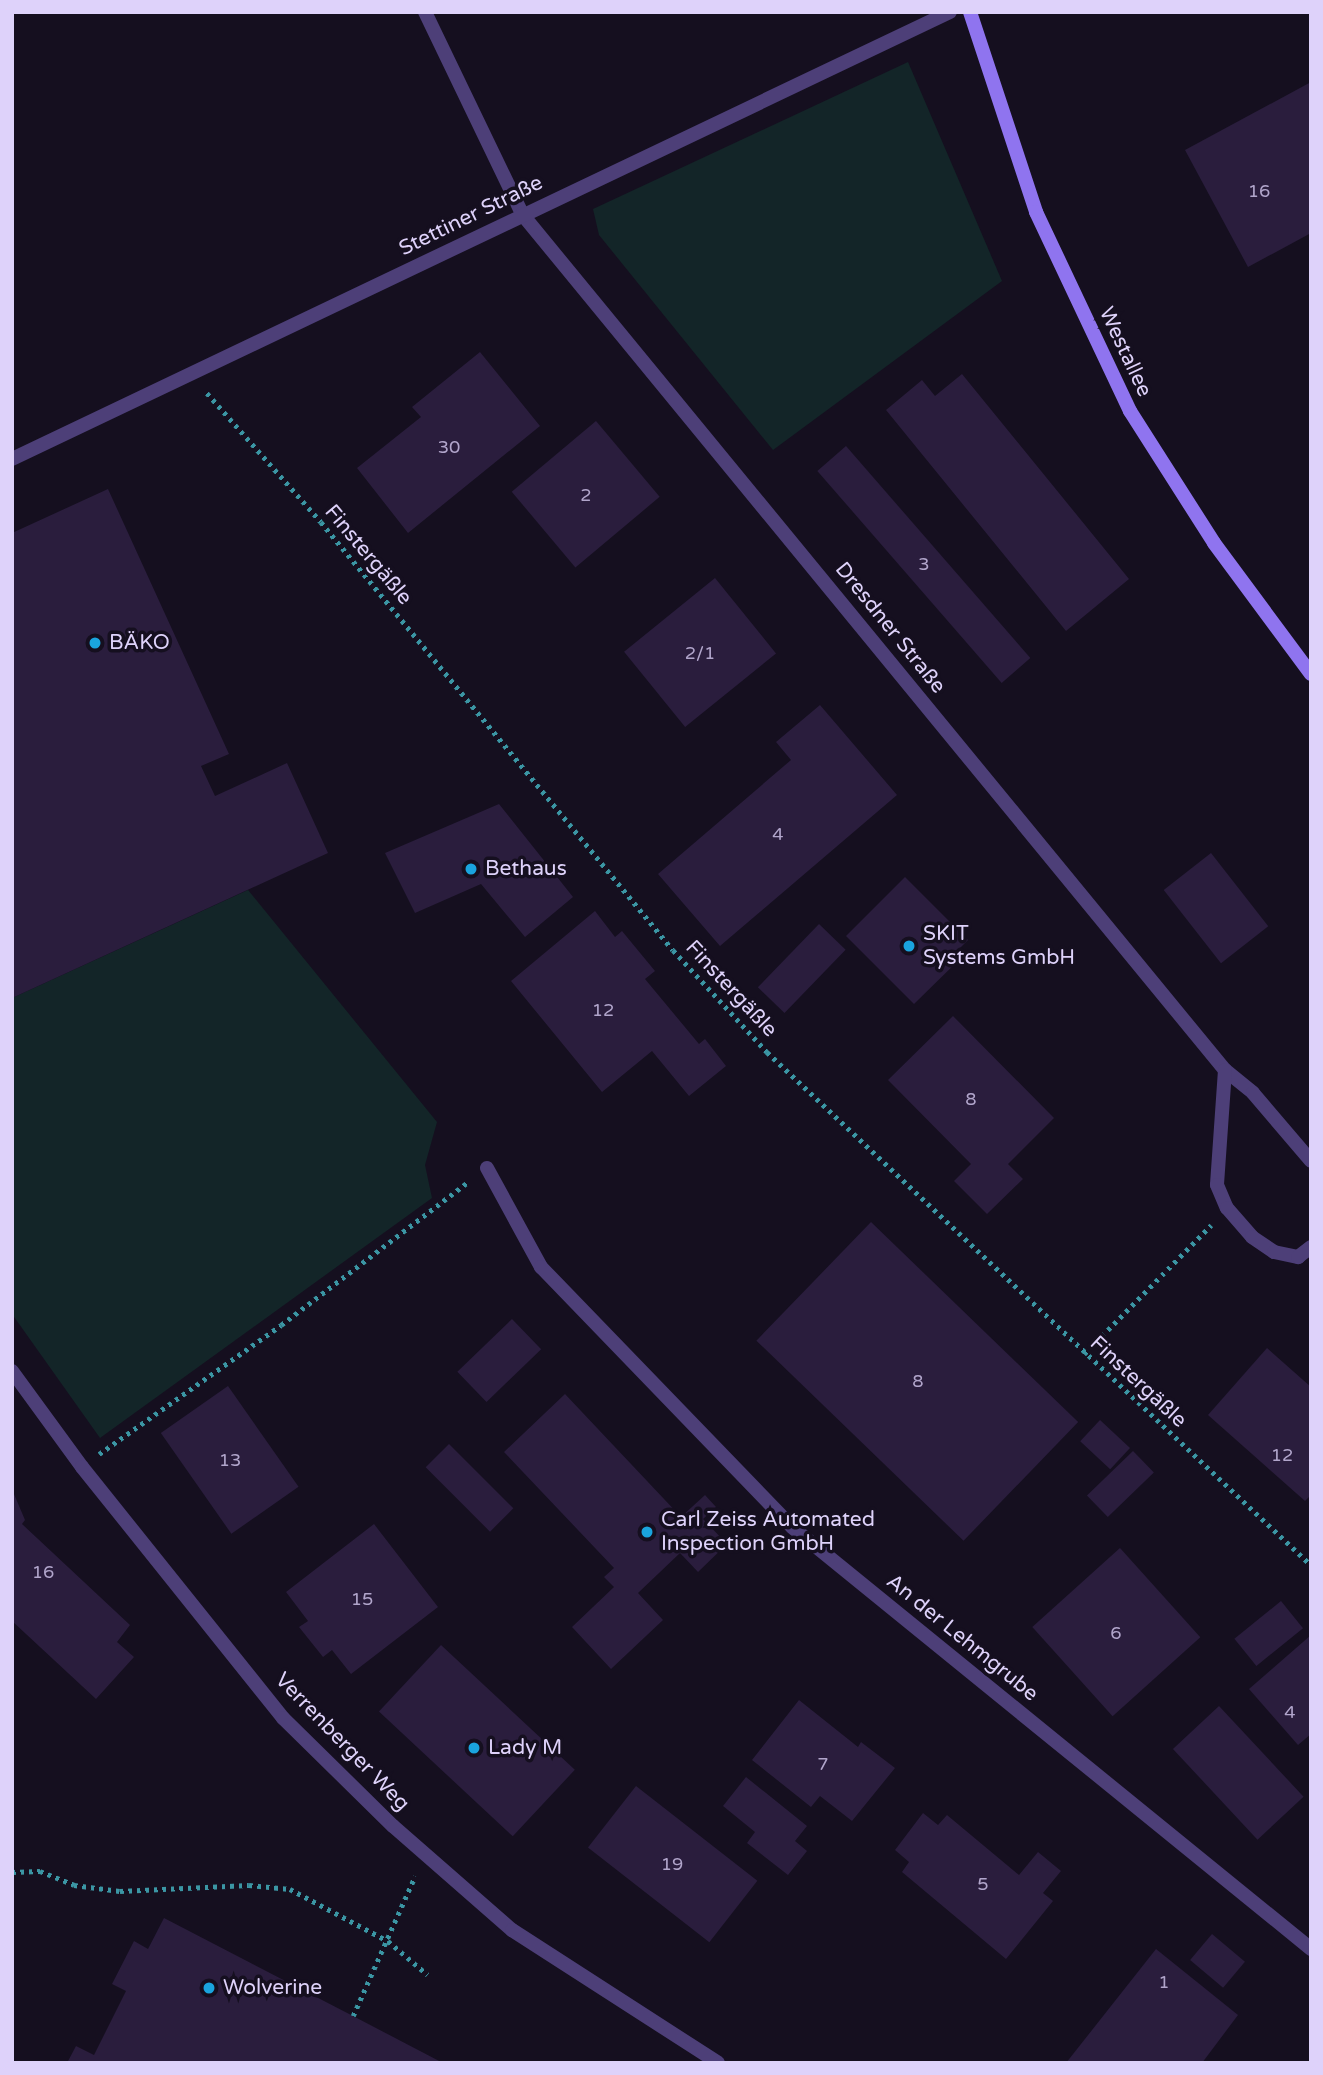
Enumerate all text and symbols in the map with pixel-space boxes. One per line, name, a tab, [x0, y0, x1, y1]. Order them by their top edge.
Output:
street label: Stettiner Straße	[395, 170, 547, 262]
house number: 16	[1248, 180, 1270, 202]
street label: Westallee	[1093, 303, 1157, 401]
house number: 30	[438, 436, 460, 458]
house number: 2	[580, 484, 592, 506]
street label: Finstergäßle	[319, 500, 417, 610]
house number: 3	[918, 553, 930, 575]
street label: Dresdner Straße	[829, 557, 951, 699]
place label: BÄKO	[109, 630, 170, 656]
marker: BÄKO	[87, 635, 103, 651]
house number: 2/1	[685, 642, 715, 664]
house number: 4	[772, 823, 784, 845]
place label: Bethaus	[485, 856, 567, 882]
marker: Bethaus	[463, 861, 479, 877]
place label: SKIT Systems GmbH	[923, 921, 1075, 971]
street label: Finstergäßle	[680, 935, 782, 1043]
marker: SKIT Systems GmbH	[901, 938, 917, 954]
house number: 12	[592, 999, 614, 1021]
house number: 8	[965, 1088, 977, 1110]
street label: Finstergäßle	[1084, 1331, 1192, 1433]
house number: 8	[912, 1370, 924, 1392]
house number: 12	[1271, 1444, 1293, 1466]
house number: 13	[219, 1449, 241, 1471]
place label: Carl Zeiss Automated Inspection GmbH	[661, 1507, 875, 1557]
marker: Carl Zeiss Automated Inspection GmbH	[639, 1524, 655, 1540]
house number: 16	[32, 1561, 54, 1583]
street label: An der Lehmgrube	[881, 1569, 1043, 1707]
house number: 15	[351, 1588, 373, 1610]
house number: 6	[1110, 1622, 1122, 1644]
street label: Verrenberger Weg	[269, 1668, 415, 1816]
house number: 4	[1284, 1701, 1296, 1723]
place label: Lady M	[488, 1735, 562, 1761]
marker: Lady M	[466, 1740, 482, 1756]
house number: 7	[817, 1753, 829, 1775]
house number: 19	[661, 1853, 683, 1875]
house number: 5	[977, 1873, 989, 1895]
house number: 1	[1158, 1971, 1170, 1993]
place label: Wolverine	[223, 1975, 322, 2001]
marker: Wolverine	[201, 1980, 217, 1996]

